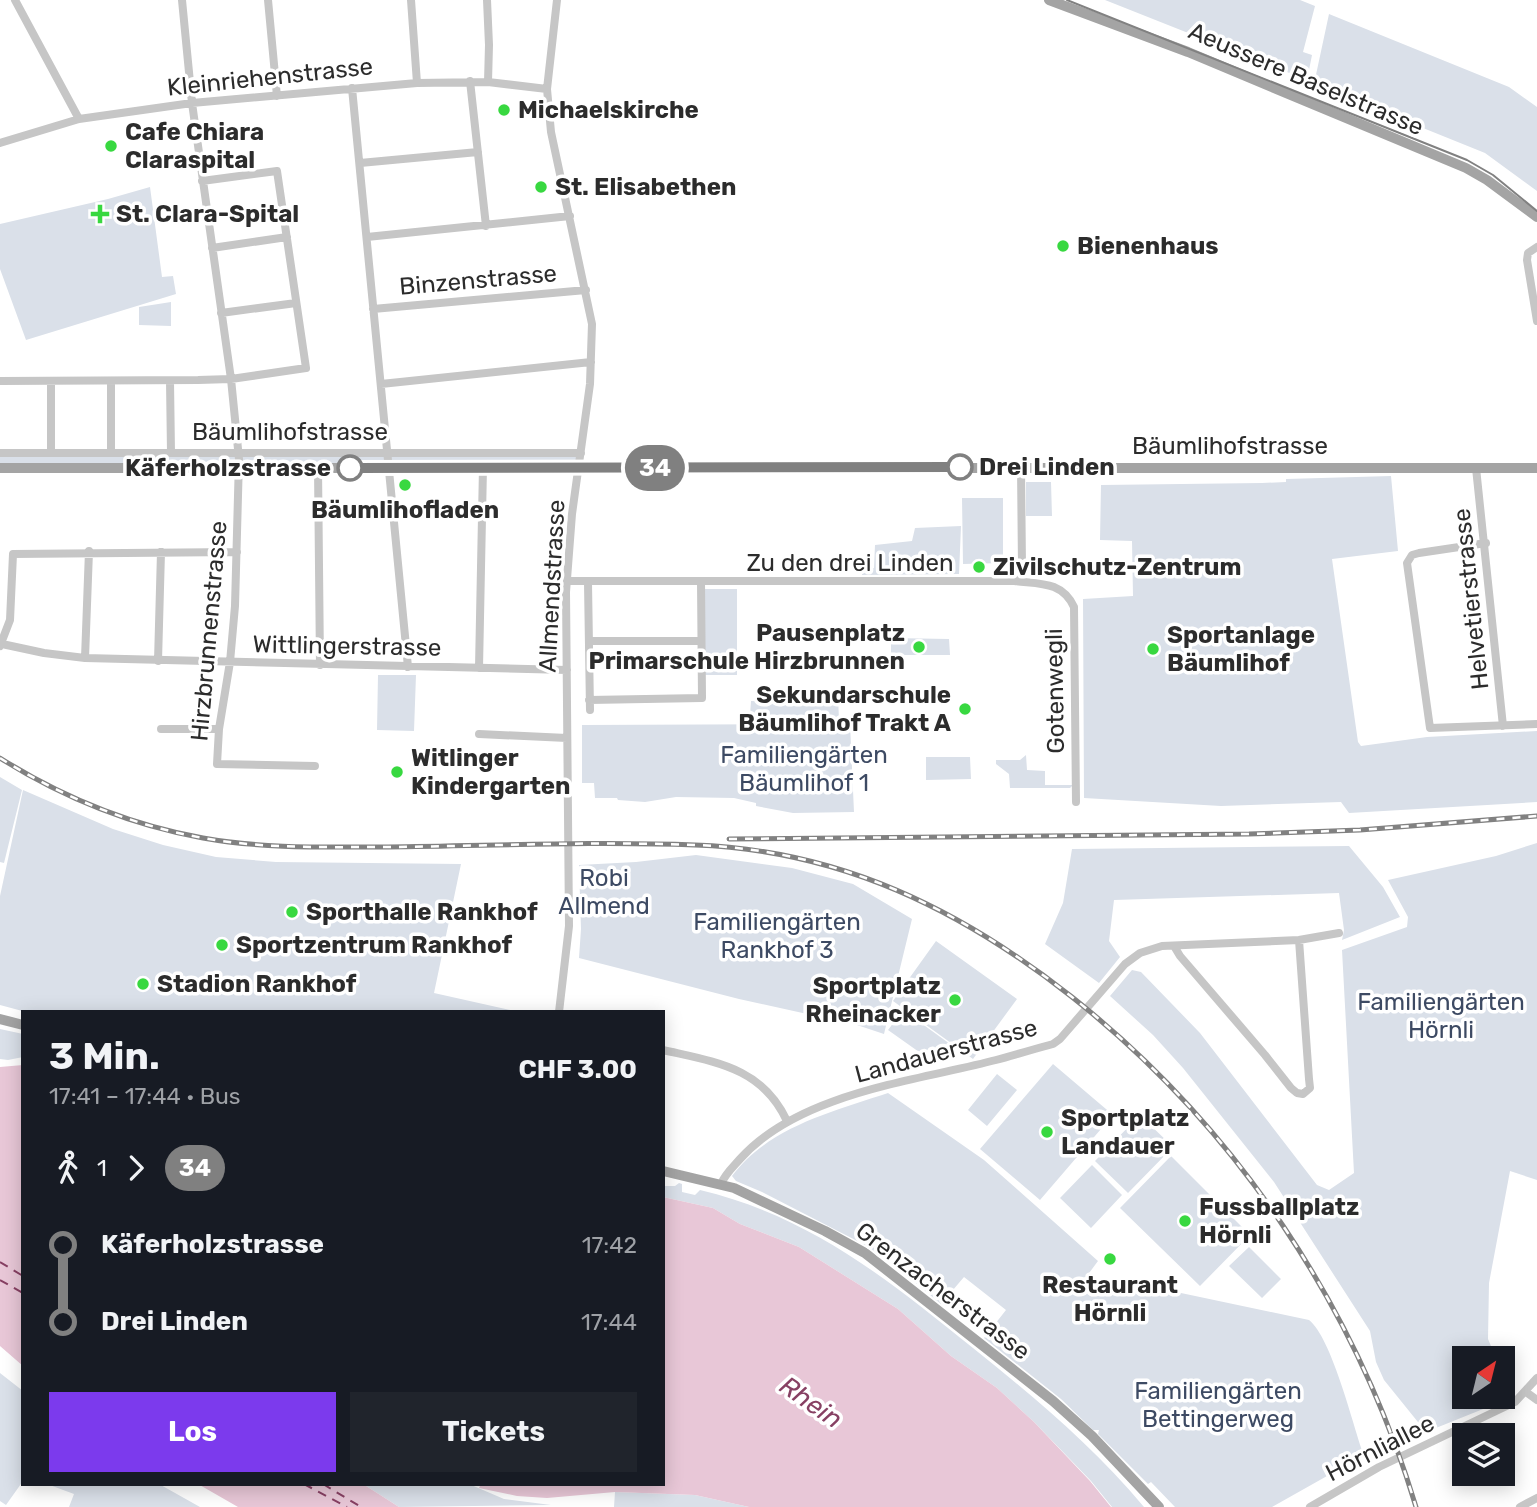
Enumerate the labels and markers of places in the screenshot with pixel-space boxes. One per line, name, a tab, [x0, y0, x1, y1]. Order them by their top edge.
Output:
place label: Michaelskirche	[518, 96, 699, 124]
marker: Michaelskirche	[496, 102, 512, 118]
place label: Cafe Chiara Claraspital	[125, 118, 264, 174]
marker: Cafe Chiara Claraspital	[103, 138, 119, 154]
place label: St. Elisabethen	[555, 173, 736, 201]
marker: St. Elisabethen	[533, 179, 549, 195]
place label: St. Clara-Spital	[116, 200, 299, 228]
marker: St. Clara-Spital	[90, 204, 110, 224]
place label: Bienenhaus	[1077, 232, 1219, 260]
marker: Bienenhaus	[1055, 238, 1071, 254]
place label: Drei Linden	[979, 453, 1115, 481]
place label: Käferholzstrasse	[125, 454, 331, 482]
marker: Drei Linden	[947, 454, 973, 480]
marker: Käferholzstrasse	[337, 455, 363, 481]
marker: Bäumlihofladen	[397, 477, 413, 493]
place label: Bäumlihofladen	[311, 496, 499, 524]
place label: Zivilschutz-Zentrum	[993, 553, 1241, 581]
marker: Zivilschutz-Zentrum	[971, 559, 987, 575]
place label: Pausenplatz Primarschule Hirzbrunnen	[588, 619, 905, 675]
place label: Sportanlage Bäumlihof	[1167, 621, 1315, 677]
marker: Pausenplatz Primarschule Hirzbrunnen	[911, 639, 927, 655]
marker: Sportanlage Bäumlihof	[1145, 641, 1161, 657]
place label: Sekundarschule Bäumlihof Trakt A	[738, 681, 951, 737]
marker: Sekundarschule Bäumlihof Trakt A	[957, 701, 973, 717]
place label: Witlinger Kindergarten	[411, 744, 571, 800]
marker: Witlinger Kindergarten	[389, 764, 405, 780]
place label: Sporthalle Rankhof	[306, 898, 538, 926]
marker: Sporthalle Rankhof	[284, 904, 300, 920]
place label: Sportzentrum Rankhof	[236, 931, 512, 959]
marker: Sportzentrum Rankhof	[214, 937, 230, 953]
place label: Stadion Rankhof	[157, 970, 357, 998]
place label: Sportplatz Rheinacker	[805, 972, 941, 1028]
marker: Stadion Rankhof	[135, 976, 151, 992]
marker: Sportplatz Rheinacker	[947, 992, 963, 1008]
place label: Sportplatz Landauer	[1061, 1104, 1189, 1160]
marker: Sportplatz Landauer	[1039, 1124, 1055, 1140]
place label: Fussballplatz Hörnli	[1199, 1193, 1359, 1249]
marker: Fussballplatz Hörnli	[1177, 1213, 1193, 1229]
marker: Restaurant Hörnli	[1102, 1251, 1118, 1267]
place label: Restaurant Hörnli	[1042, 1271, 1178, 1327]

